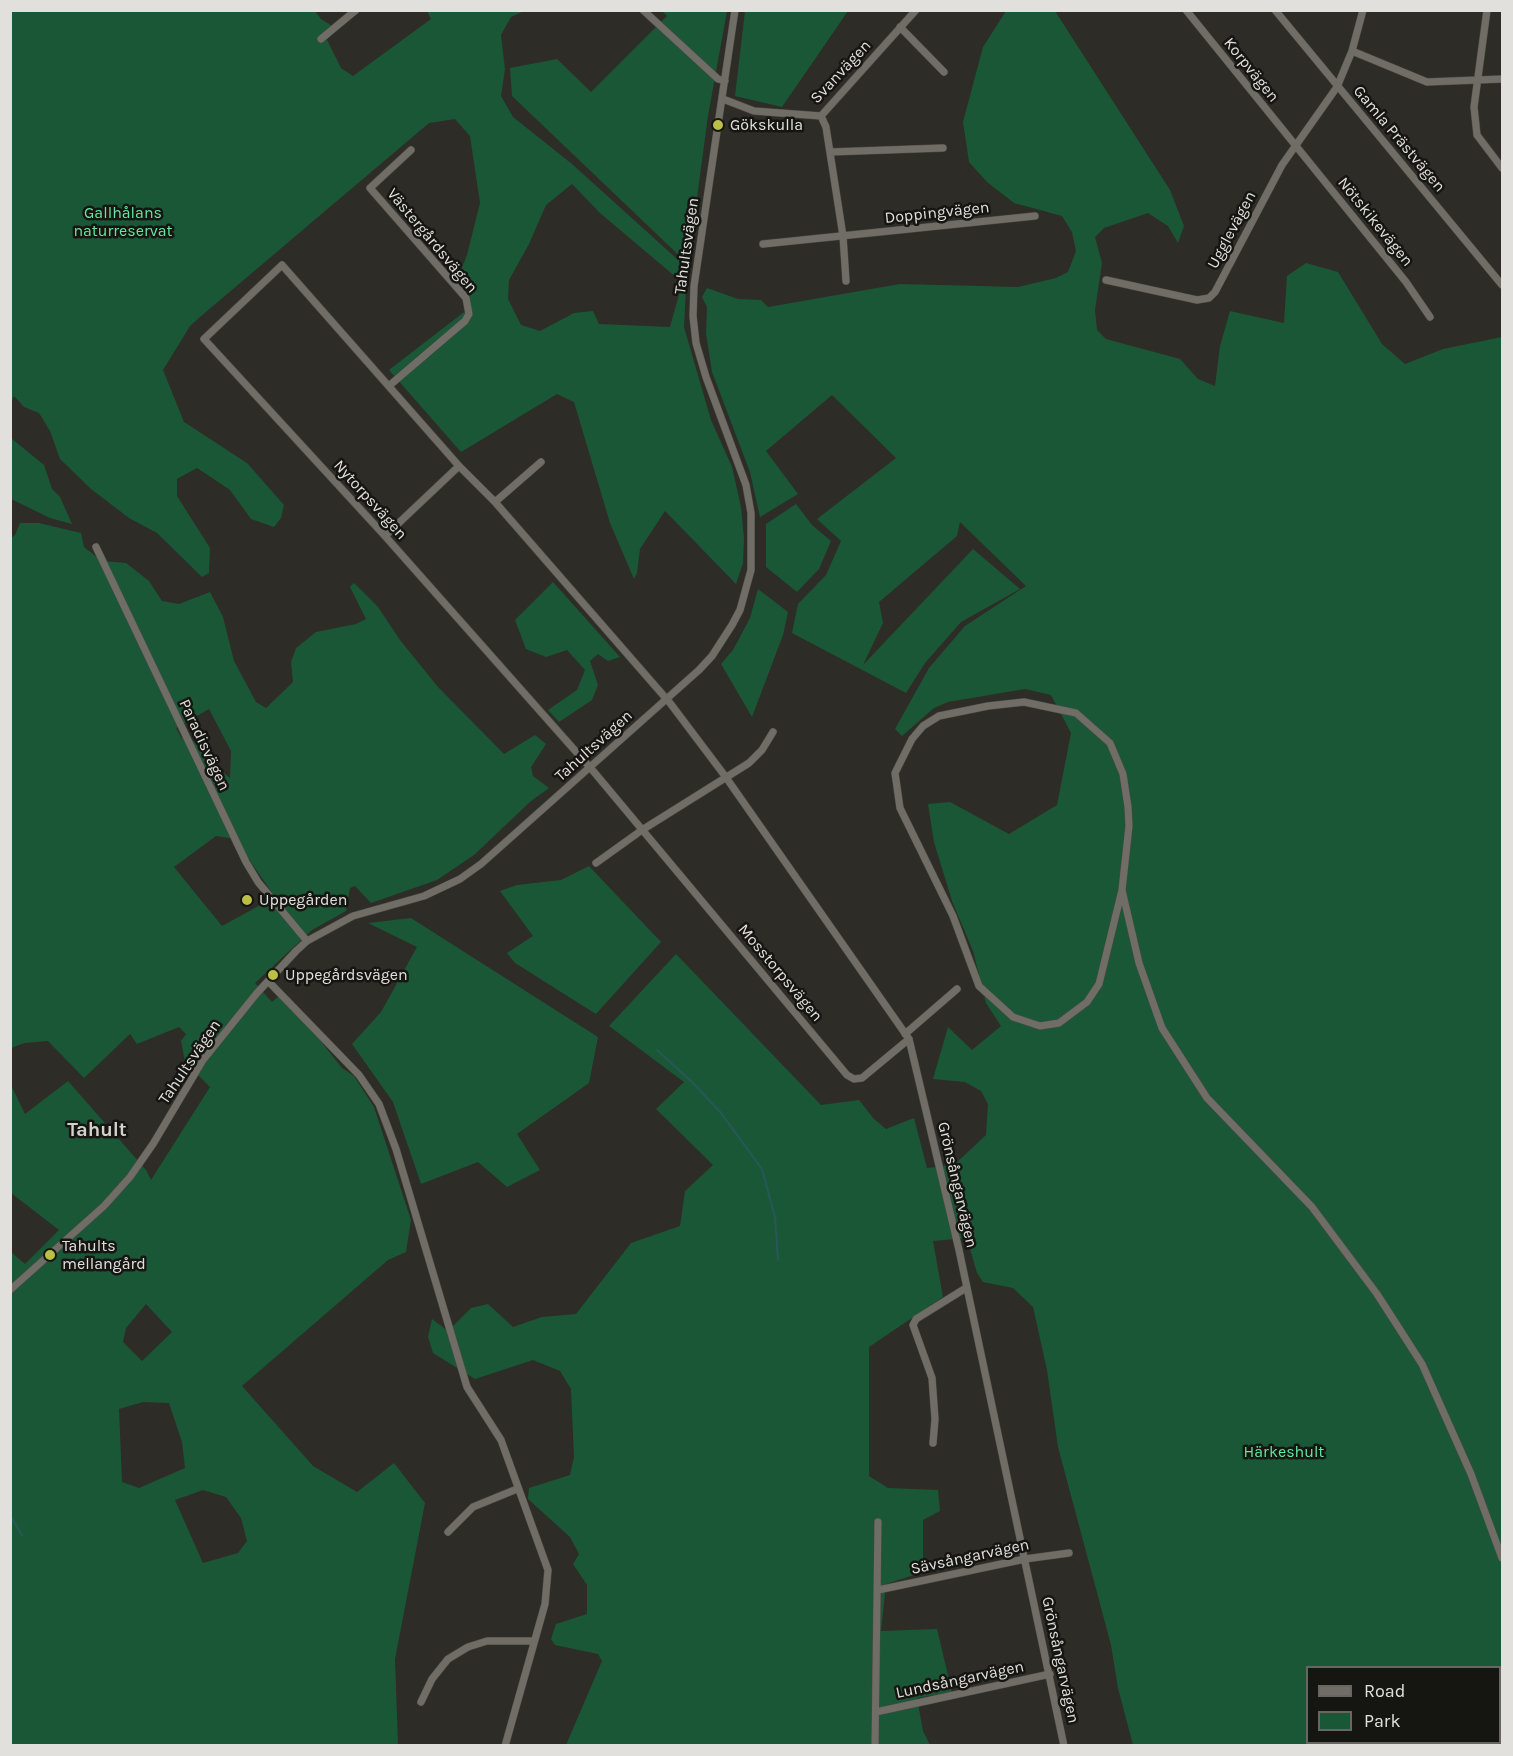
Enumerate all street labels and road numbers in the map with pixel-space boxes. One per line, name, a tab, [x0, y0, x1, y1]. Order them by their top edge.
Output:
street label: Korpvägen	[1219, 34, 1283, 106]
street label: Svanvägen	[807, 36, 875, 108]
street label: Gamla Prästvägen	[1349, 82, 1449, 196]
street label: Nötskikevägen	[1333, 174, 1417, 270]
street label: Västergårdsvägen	[383, 185, 481, 297]
street label: Ugglevägen	[1204, 188, 1260, 272]
street label: Tahultsvägen	[671, 196, 703, 296]
street label: Doppingvägen	[884, 198, 990, 228]
street label: Nytorpsvägen	[329, 456, 411, 544]
street label: Paradisvägen	[174, 696, 234, 794]
street label: Tahultsvägen	[551, 706, 637, 786]
street label: Mosstorpsvägen	[734, 920, 826, 1026]
street label: Tahultsvägen	[155, 1016, 225, 1108]
street label: Grönsångarvägen	[933, 1120, 981, 1250]
street label: Sävsångarvägen	[909, 1535, 1031, 1579]
street label: Grönsångarvägen	[1037, 1595, 1083, 1725]
street label: Lundsångarvägen	[894, 1657, 1026, 1703]

